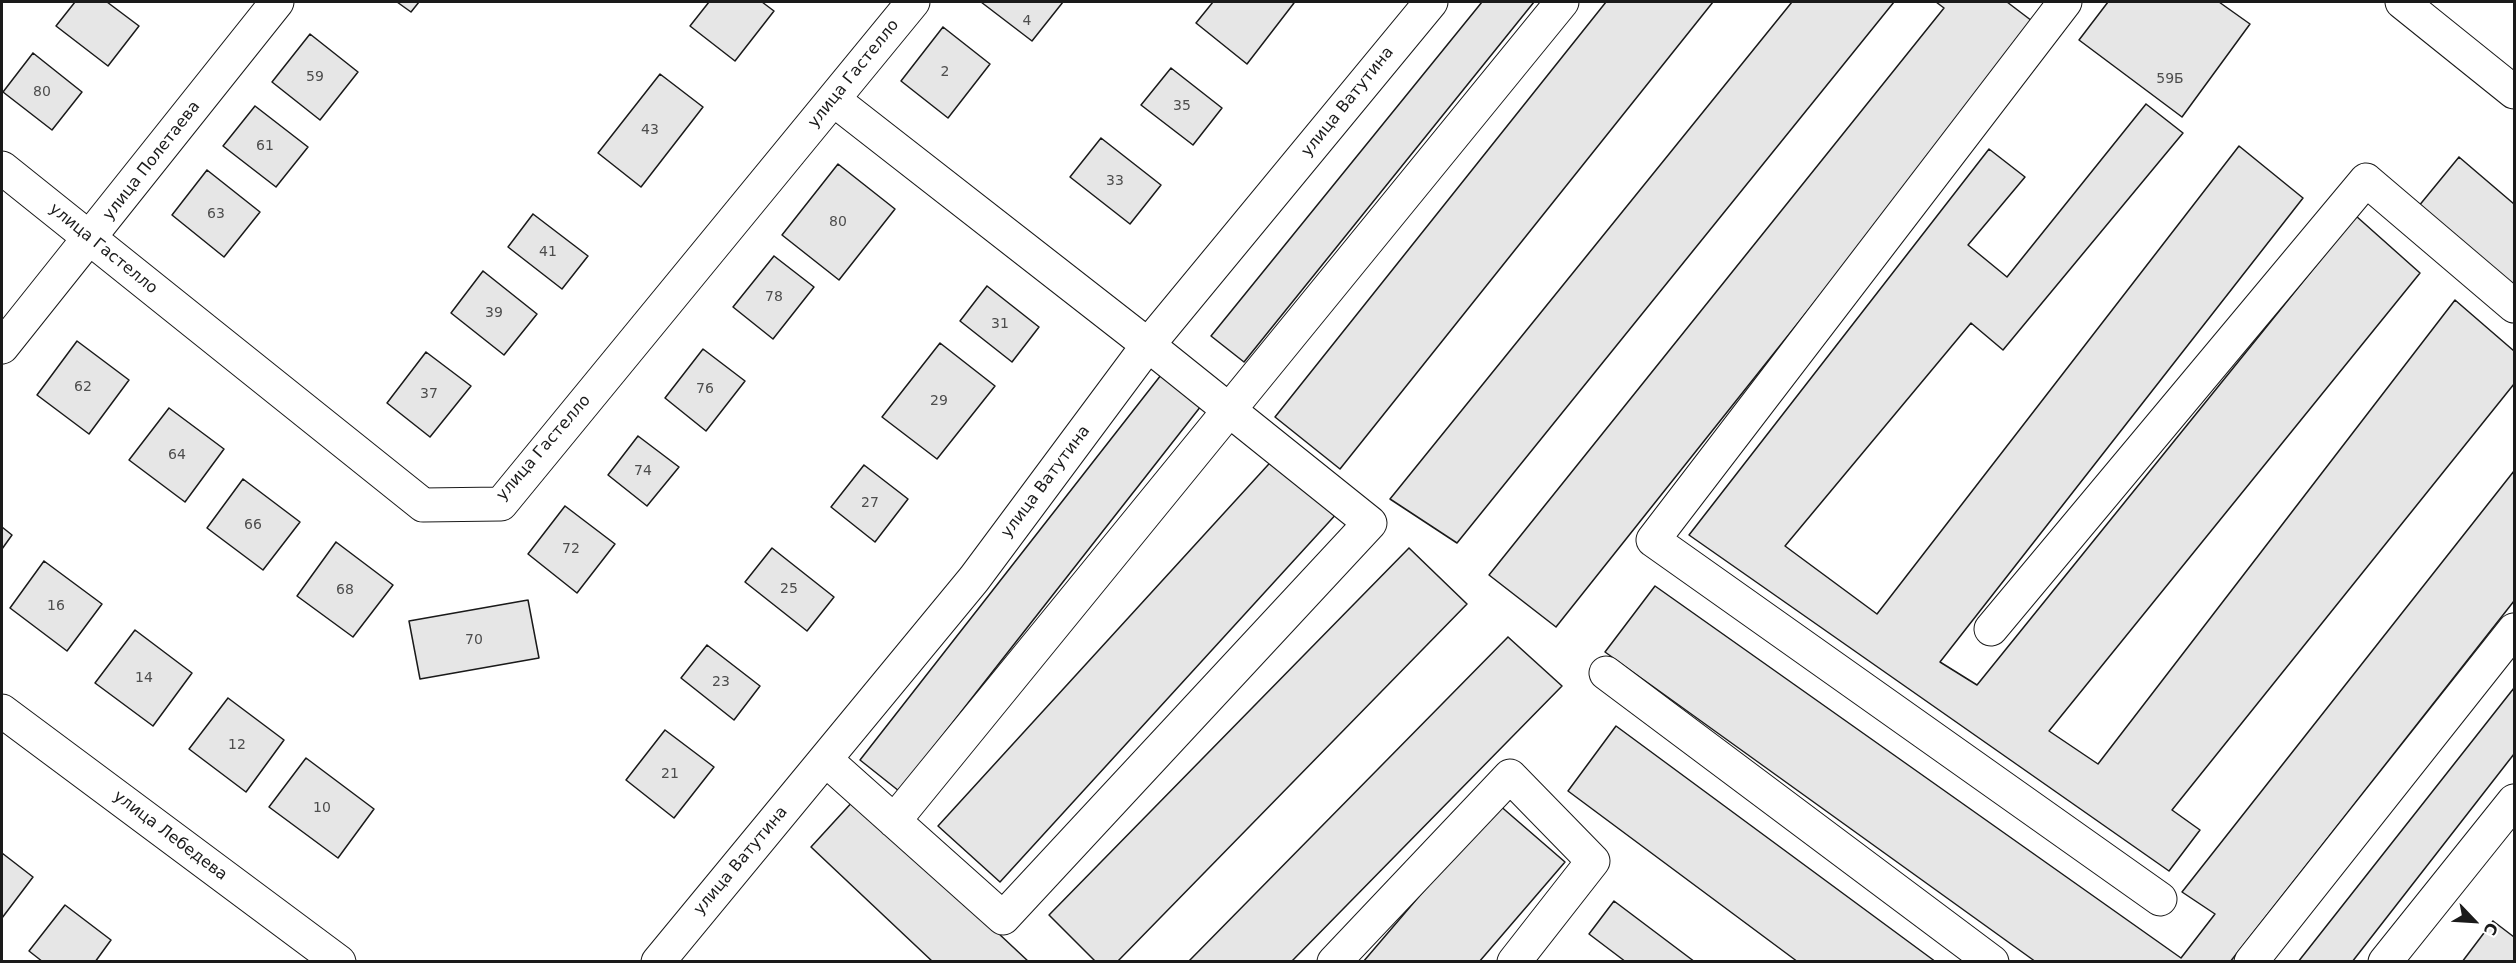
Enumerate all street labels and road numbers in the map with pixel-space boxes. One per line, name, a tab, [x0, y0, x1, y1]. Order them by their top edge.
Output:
street label: улица Гастелло	[804, 16, 904, 132]
street label: улица Ватутина	[1298, 43, 1398, 161]
street label: улица Полетаева	[100, 98, 204, 224]
street label: улица Гастелло	[45, 199, 161, 299]
street label: улица Гастелло	[493, 391, 595, 505]
street label: улица Ватутина	[998, 422, 1094, 542]
street label: улица Лебедева	[109, 787, 231, 885]
street label: улица Ватутина	[690, 803, 792, 919]

